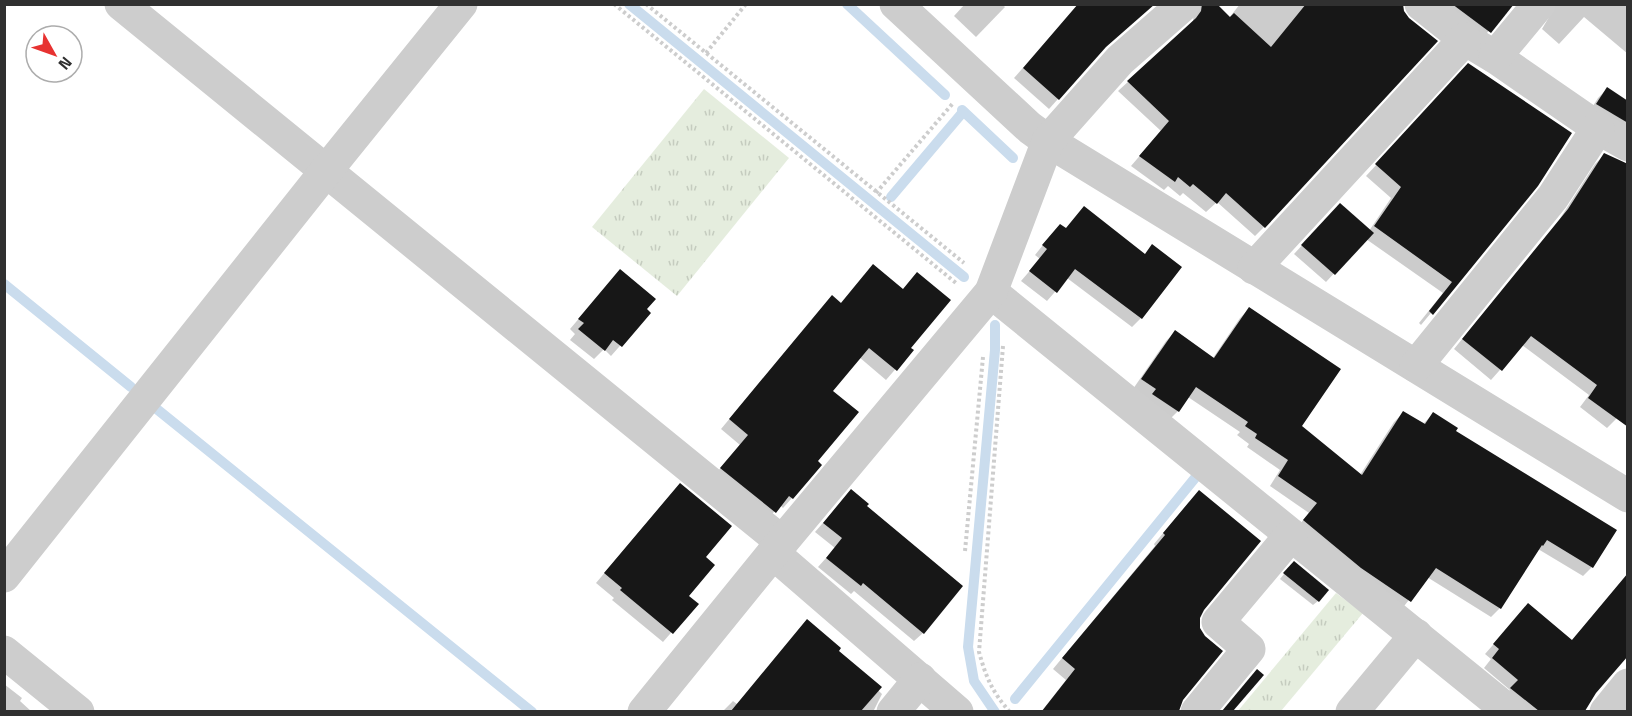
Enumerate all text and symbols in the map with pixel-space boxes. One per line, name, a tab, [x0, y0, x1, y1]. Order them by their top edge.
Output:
north arrow	[24, 24, 84, 84]
text: N	[53, 52, 78, 76]

